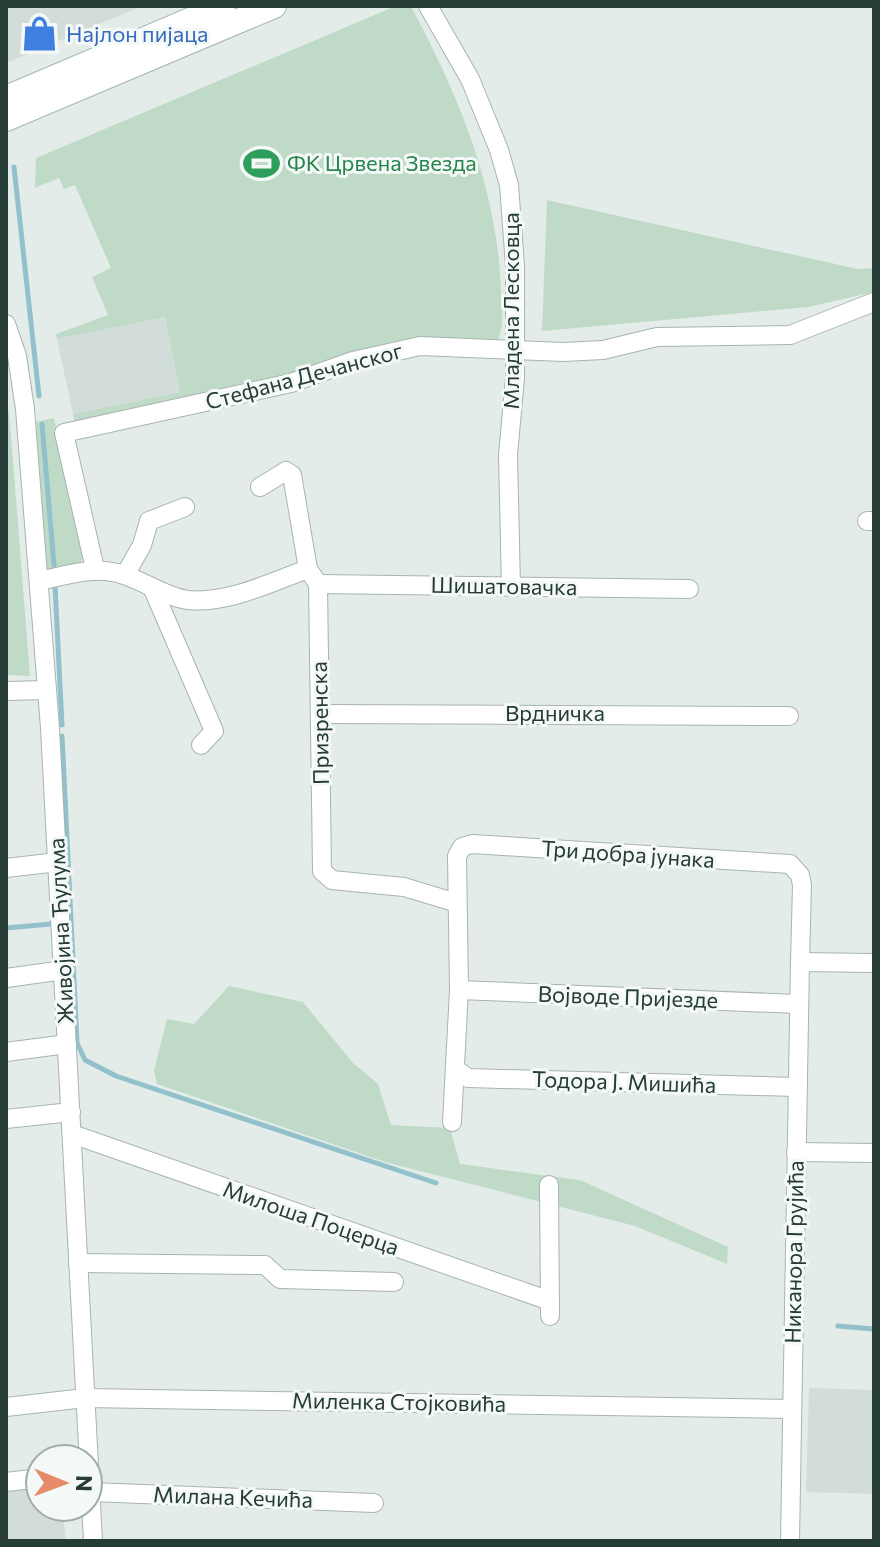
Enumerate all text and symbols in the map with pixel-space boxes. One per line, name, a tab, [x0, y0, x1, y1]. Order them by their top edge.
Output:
shop icon: Најлон пијаца	[21, 15, 59, 53]
place label: Најлон пијаца	[66, 20, 208, 47]
sports icon: ФК Црвена Звезда	[242, 144, 280, 182]
place label: ФК Црвена Звезда	[287, 149, 477, 176]
street label: Младена Лесковца	[497, 212, 524, 410]
street label: Стефана Дечанског	[202, 336, 406, 415]
street label: Шишатовачка	[431, 571, 578, 600]
street label: Призренска	[305, 661, 334, 785]
street label: Врдничка	[505, 699, 605, 726]
street label: Три добра јунака	[540, 834, 716, 873]
street label: Живојина Ћулума	[42, 837, 79, 1025]
street label: Војводе Пријезде	[537, 980, 719, 1013]
street label: Тодора Ј. Мишића	[531, 1065, 717, 1098]
street label: Никанора Грујића	[778, 1160, 809, 1344]
street label: Милоша Поцерца	[220, 1175, 403, 1260]
street label: Миленка Стојковића	[292, 1386, 506, 1417]
north arrow	[24, 1443, 104, 1523]
text: N	[71, 1475, 98, 1492]
street label: Милана Кечића	[153, 1480, 313, 1513]

